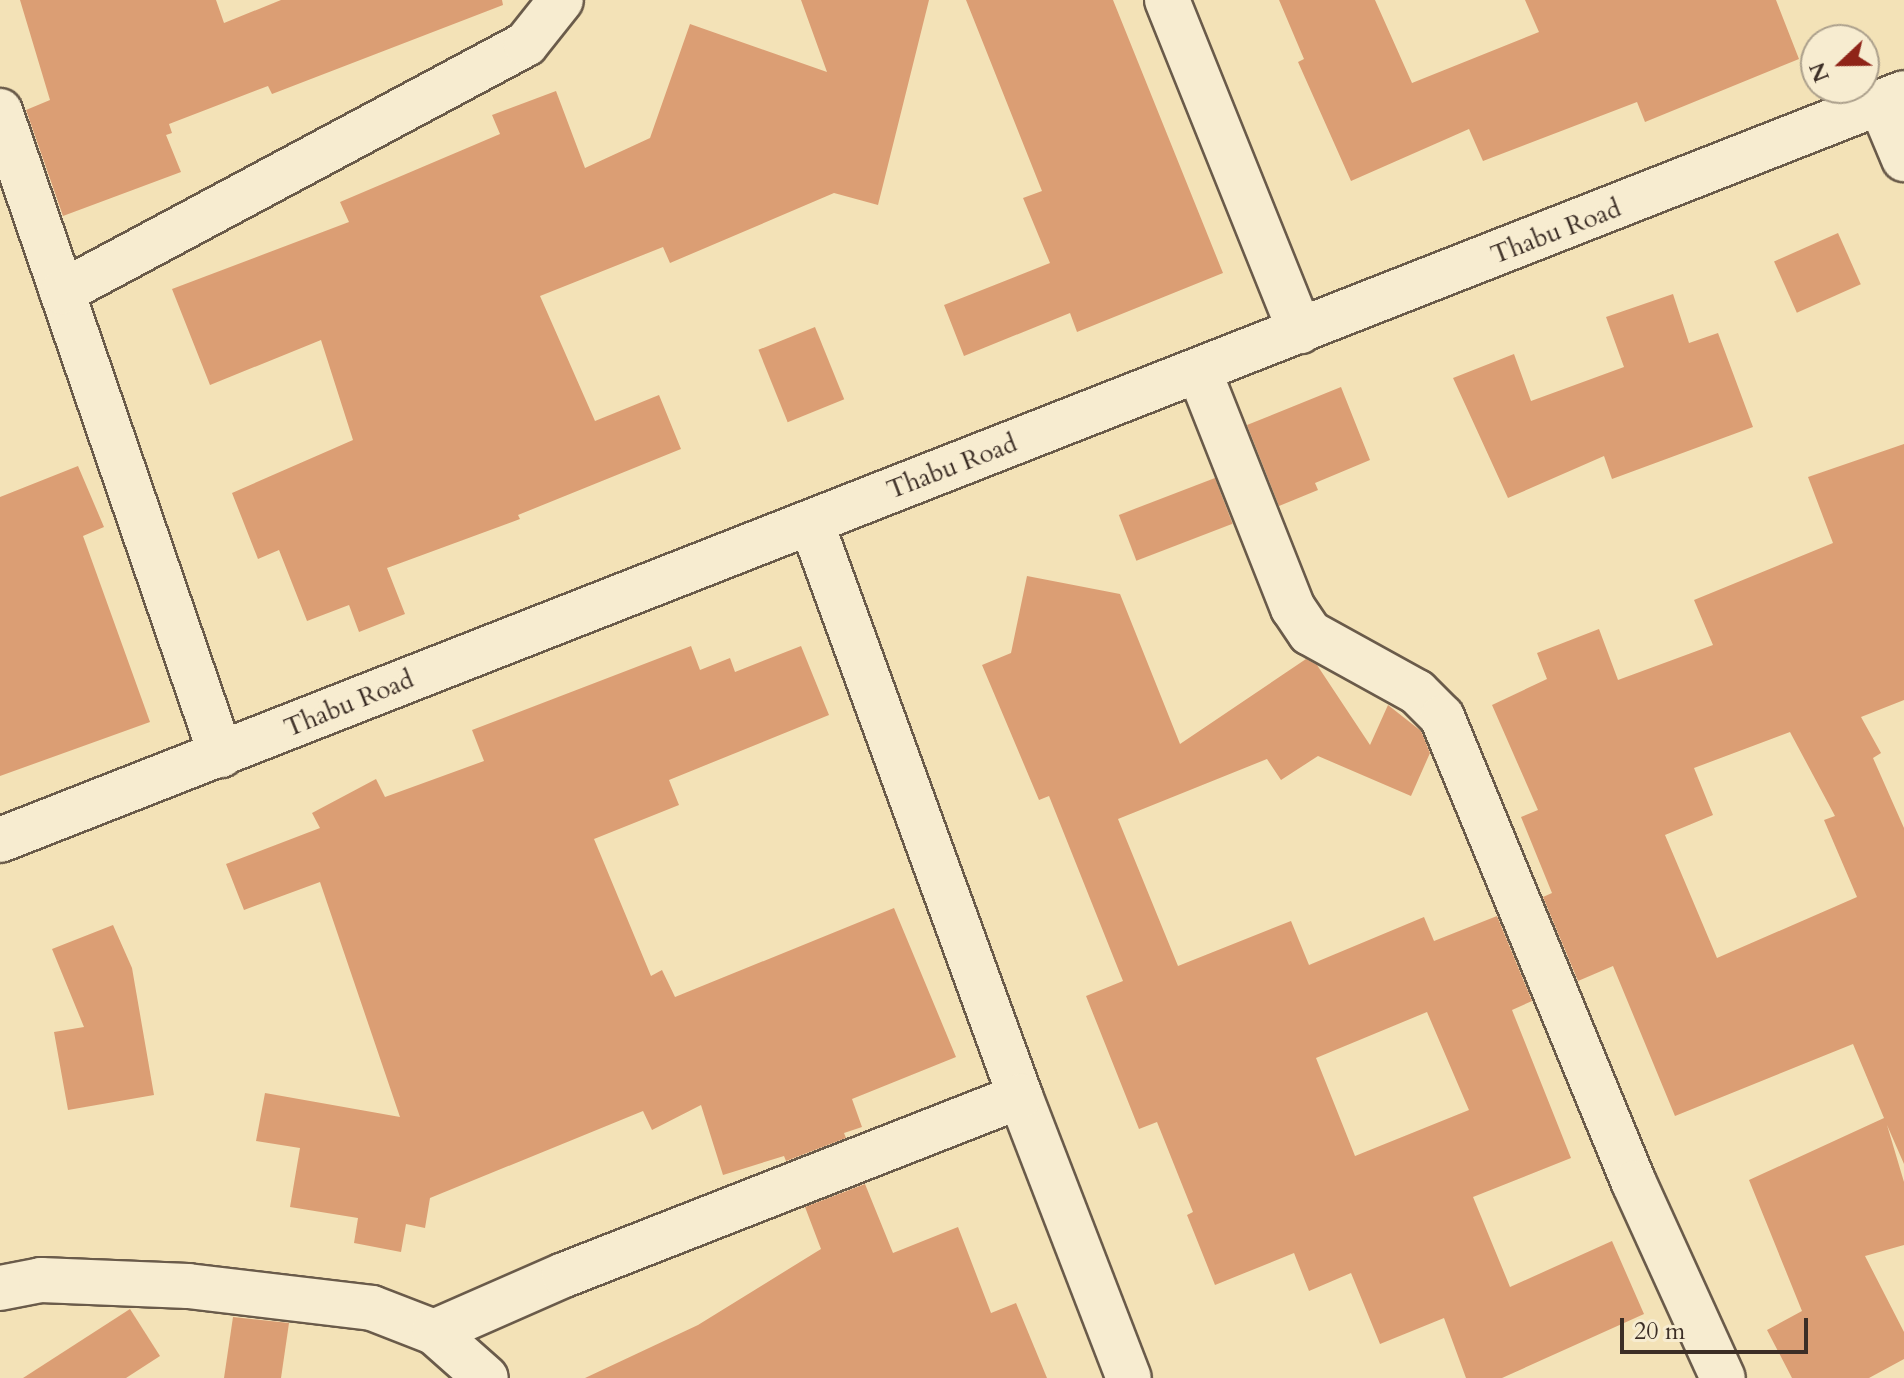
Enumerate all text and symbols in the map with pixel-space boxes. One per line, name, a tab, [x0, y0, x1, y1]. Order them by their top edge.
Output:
north arrow	[1800, 24, 1880, 104]
text: N	[1802, 58, 1837, 87]
street label: Thabu Road	[1486, 193, 1626, 271]
street label: Thabu Road	[882, 428, 1022, 506]
street label: Thabu Road	[280, 664, 418, 744]
scale bar	[1624, 1302, 1812, 1352]
text: 20 m	[1634, 1315, 1685, 1348]

